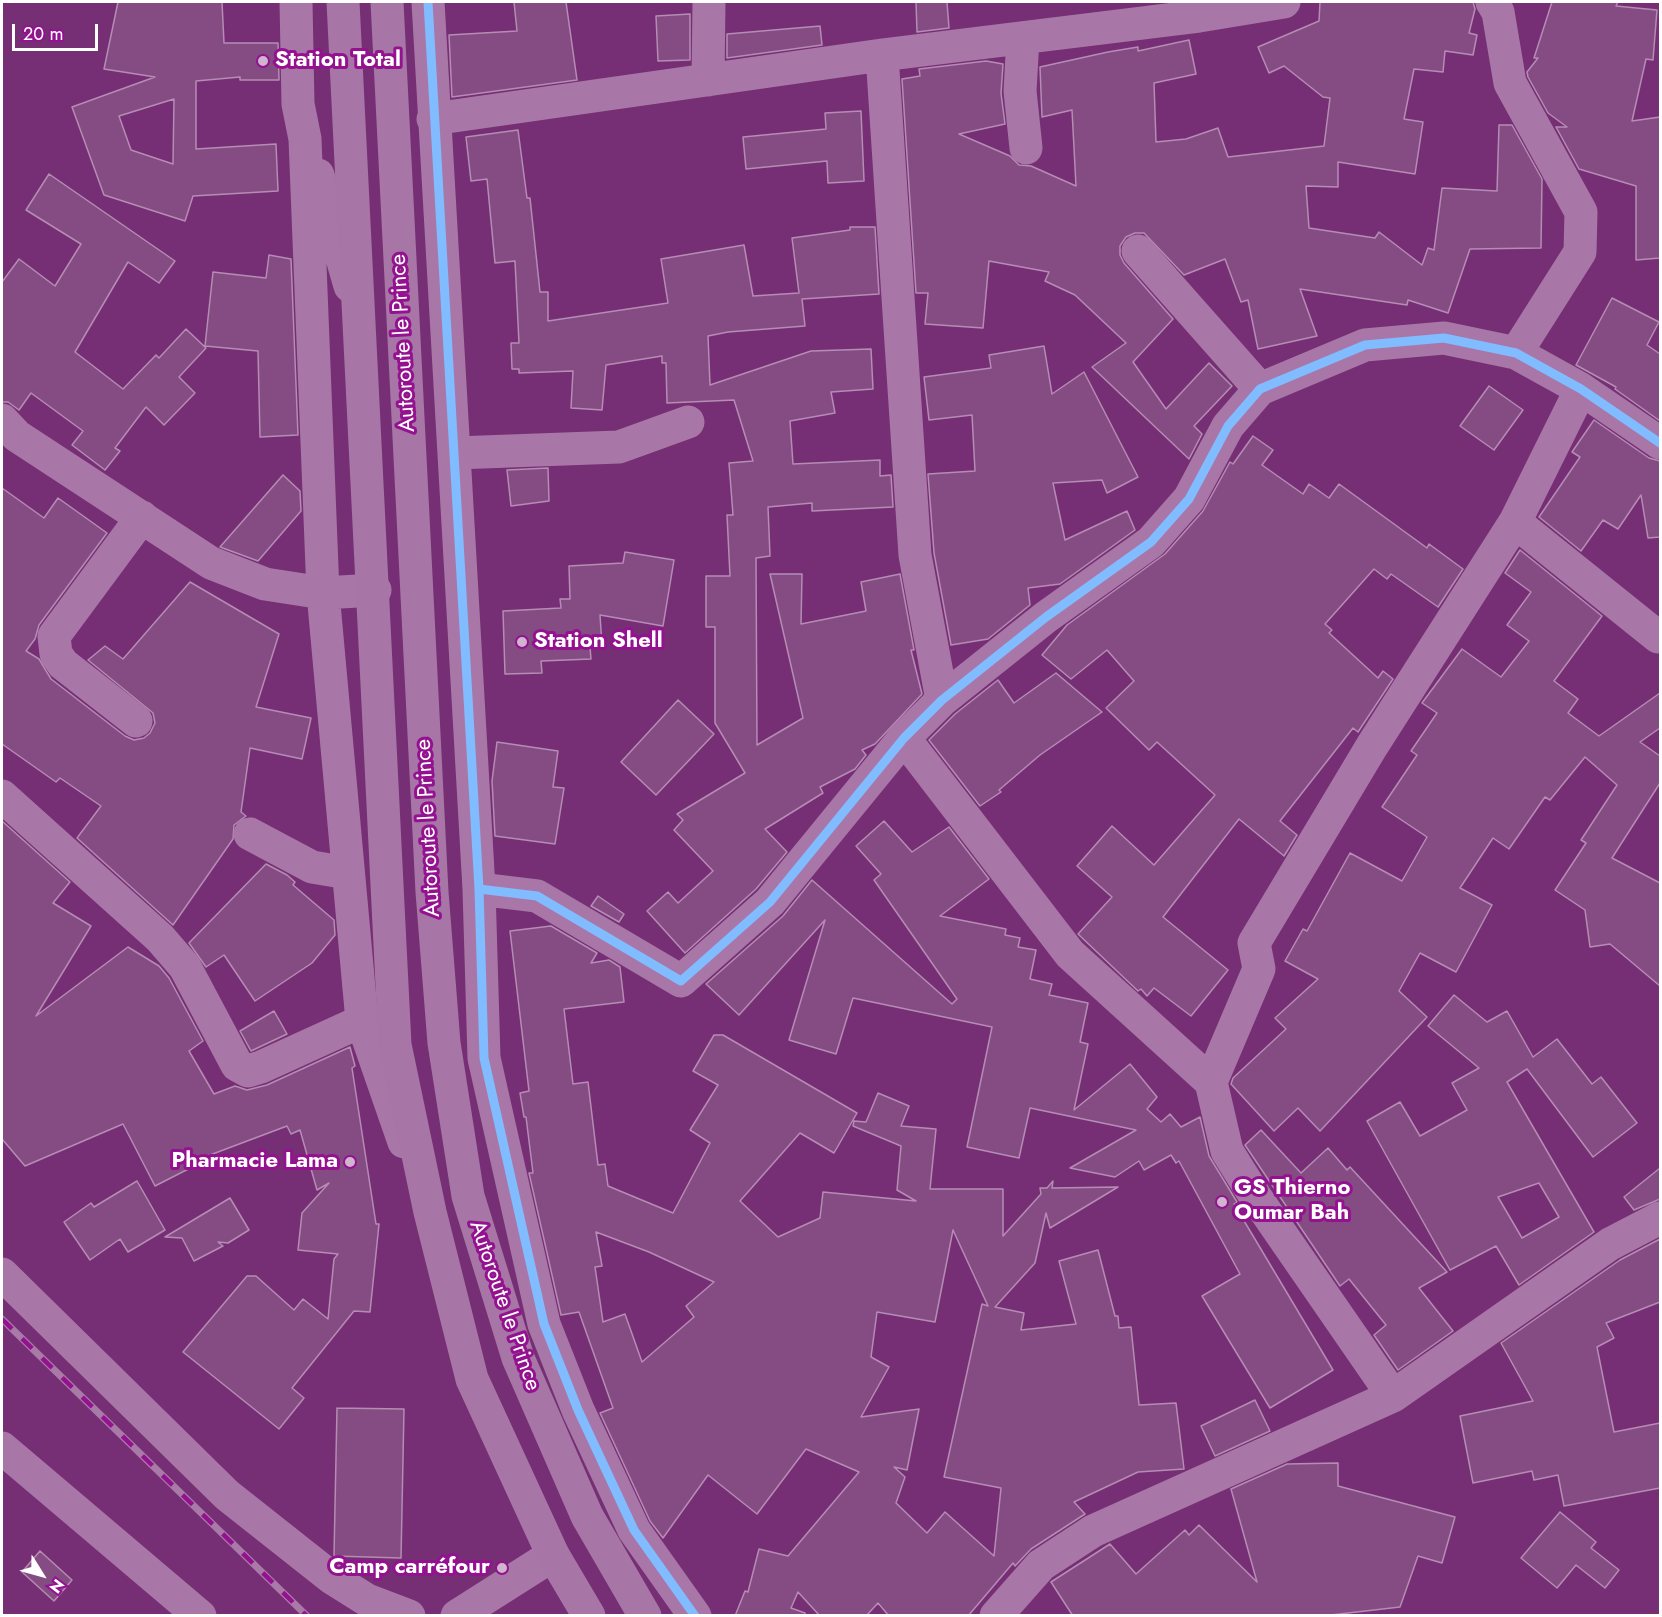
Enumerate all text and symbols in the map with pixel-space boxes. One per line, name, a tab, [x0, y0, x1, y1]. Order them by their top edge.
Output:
scale bar	[15, 12, 100, 50]
text: 20 m	[23, 21, 63, 47]
place label: Station Total	[275, 48, 401, 74]
marker: Station Total	[256, 54, 270, 68]
street label: Autoroute le Prince	[386, 253, 422, 433]
place label: Station Shell	[534, 629, 663, 655]
marker: Station Shell	[515, 635, 529, 649]
street label: Autoroute le Prince	[411, 738, 447, 918]
place label: Pharmacie Lama	[171, 1149, 338, 1175]
marker: Pharmacie Lama	[343, 1155, 357, 1169]
place label: GS Thierno Oumar Bah	[1234, 1176, 1350, 1228]
marker: GS Thierno Oumar Bah	[1215, 1195, 1229, 1209]
street label: Autoroute le Prince	[463, 1217, 545, 1395]
north arrow	[12, 1545, 72, 1605]
place label: Camp carréfour	[329, 1555, 490, 1581]
marker: Camp carréfour	[495, 1561, 509, 1575]
text: N	[44, 1574, 70, 1598]

